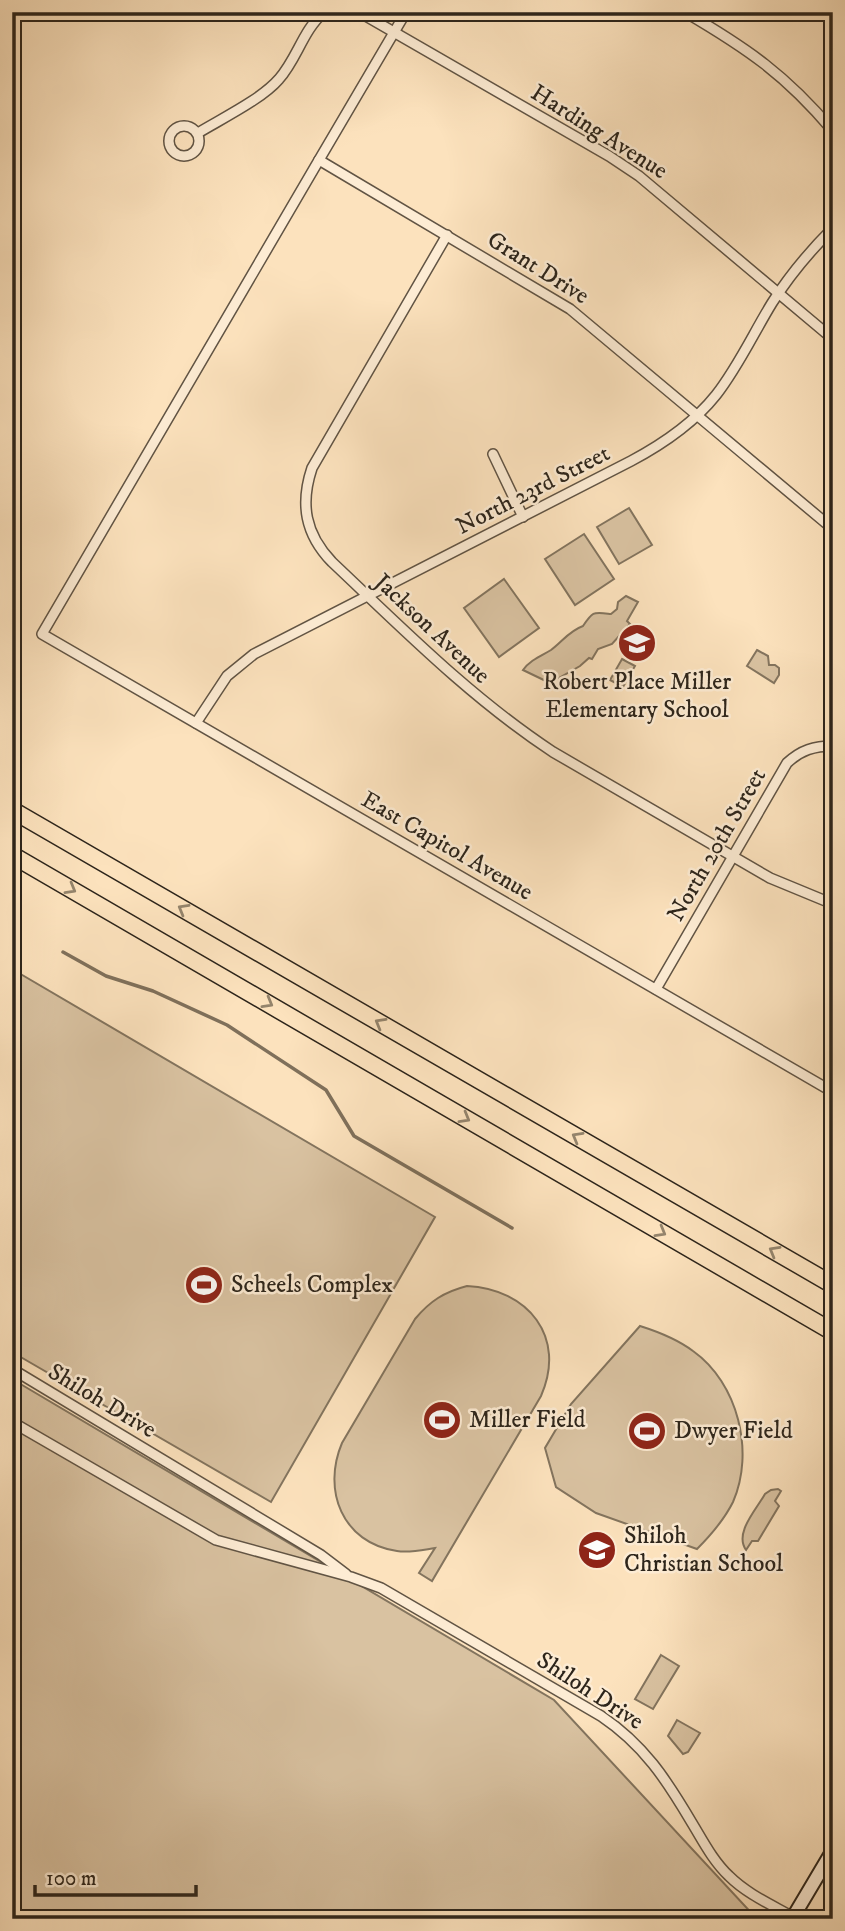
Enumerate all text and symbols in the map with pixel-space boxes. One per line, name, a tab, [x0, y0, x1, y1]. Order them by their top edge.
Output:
street label: Harding Avenue	[525, 78, 673, 186]
street label: Grant Drive	[481, 225, 595, 311]
street label: North 23rd Street	[451, 438, 615, 542]
street label: Jackson Avenue	[366, 566, 496, 691]
school or university icon: Robert Place Miller Elementary School	[616, 622, 658, 664]
place label: Robert Place Miller Elementary School	[543, 667, 731, 725]
street label: North 20th Street	[661, 763, 773, 927]
street label: East Capitol Avenue	[356, 785, 538, 907]
one-way arrow	[64, 881, 77, 894]
one-way arrow	[178, 904, 190, 917]
one-way arrow	[260, 995, 273, 1008]
one-way arrow	[375, 1018, 387, 1031]
one-way arrow	[457, 1110, 470, 1123]
one-way arrow	[571, 1132, 584, 1145]
one-way arrow	[654, 1224, 667, 1237]
one-way arrow	[768, 1246, 781, 1259]
sports icon: Scheels Complex	[183, 1264, 225, 1306]
place label: Scheels Complex	[231, 1270, 393, 1300]
street label: Shiloh Drive	[42, 1357, 162, 1445]
sports icon: Miller Field	[421, 1399, 463, 1441]
place label: Miller Field	[469, 1405, 586, 1435]
sports icon: Dwyer Field	[626, 1410, 668, 1452]
place label: Dwyer Field	[674, 1416, 793, 1446]
place label: Shiloh Christian School	[624, 1521, 784, 1579]
school or university icon: Shiloh Christian School	[576, 1529, 618, 1571]
street label: Shiloh Drive	[531, 1645, 649, 1737]
scale bar	[35, 1854, 196, 1898]
text: 100 m	[46, 1866, 97, 1892]

